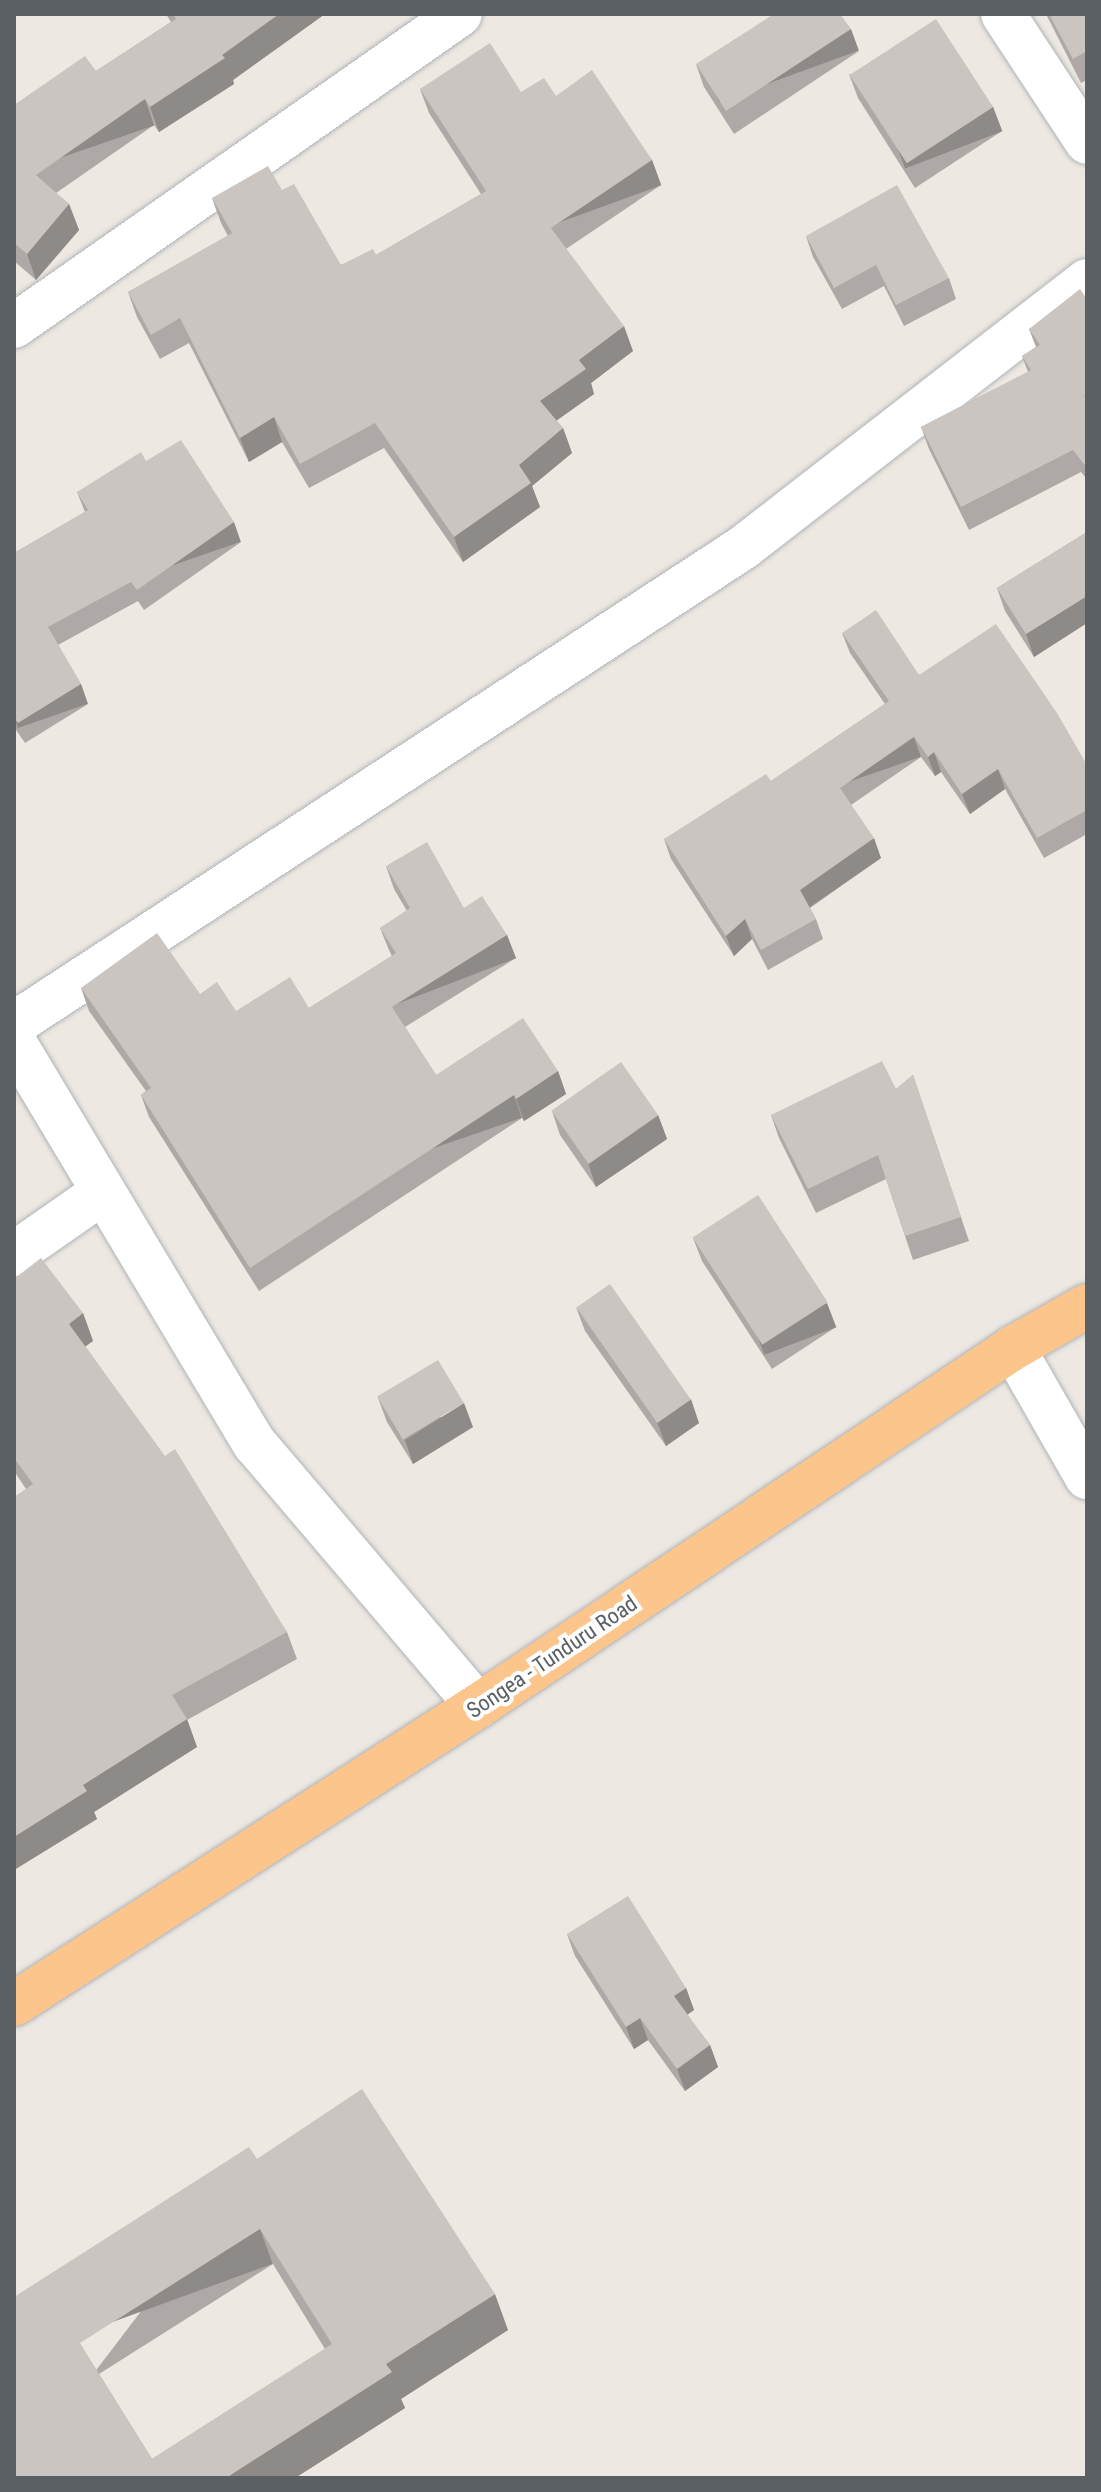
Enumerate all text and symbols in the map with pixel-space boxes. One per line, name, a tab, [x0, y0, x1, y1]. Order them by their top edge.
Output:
street label: Songea - Tunduru Road	[462, 1590, 642, 1724]

